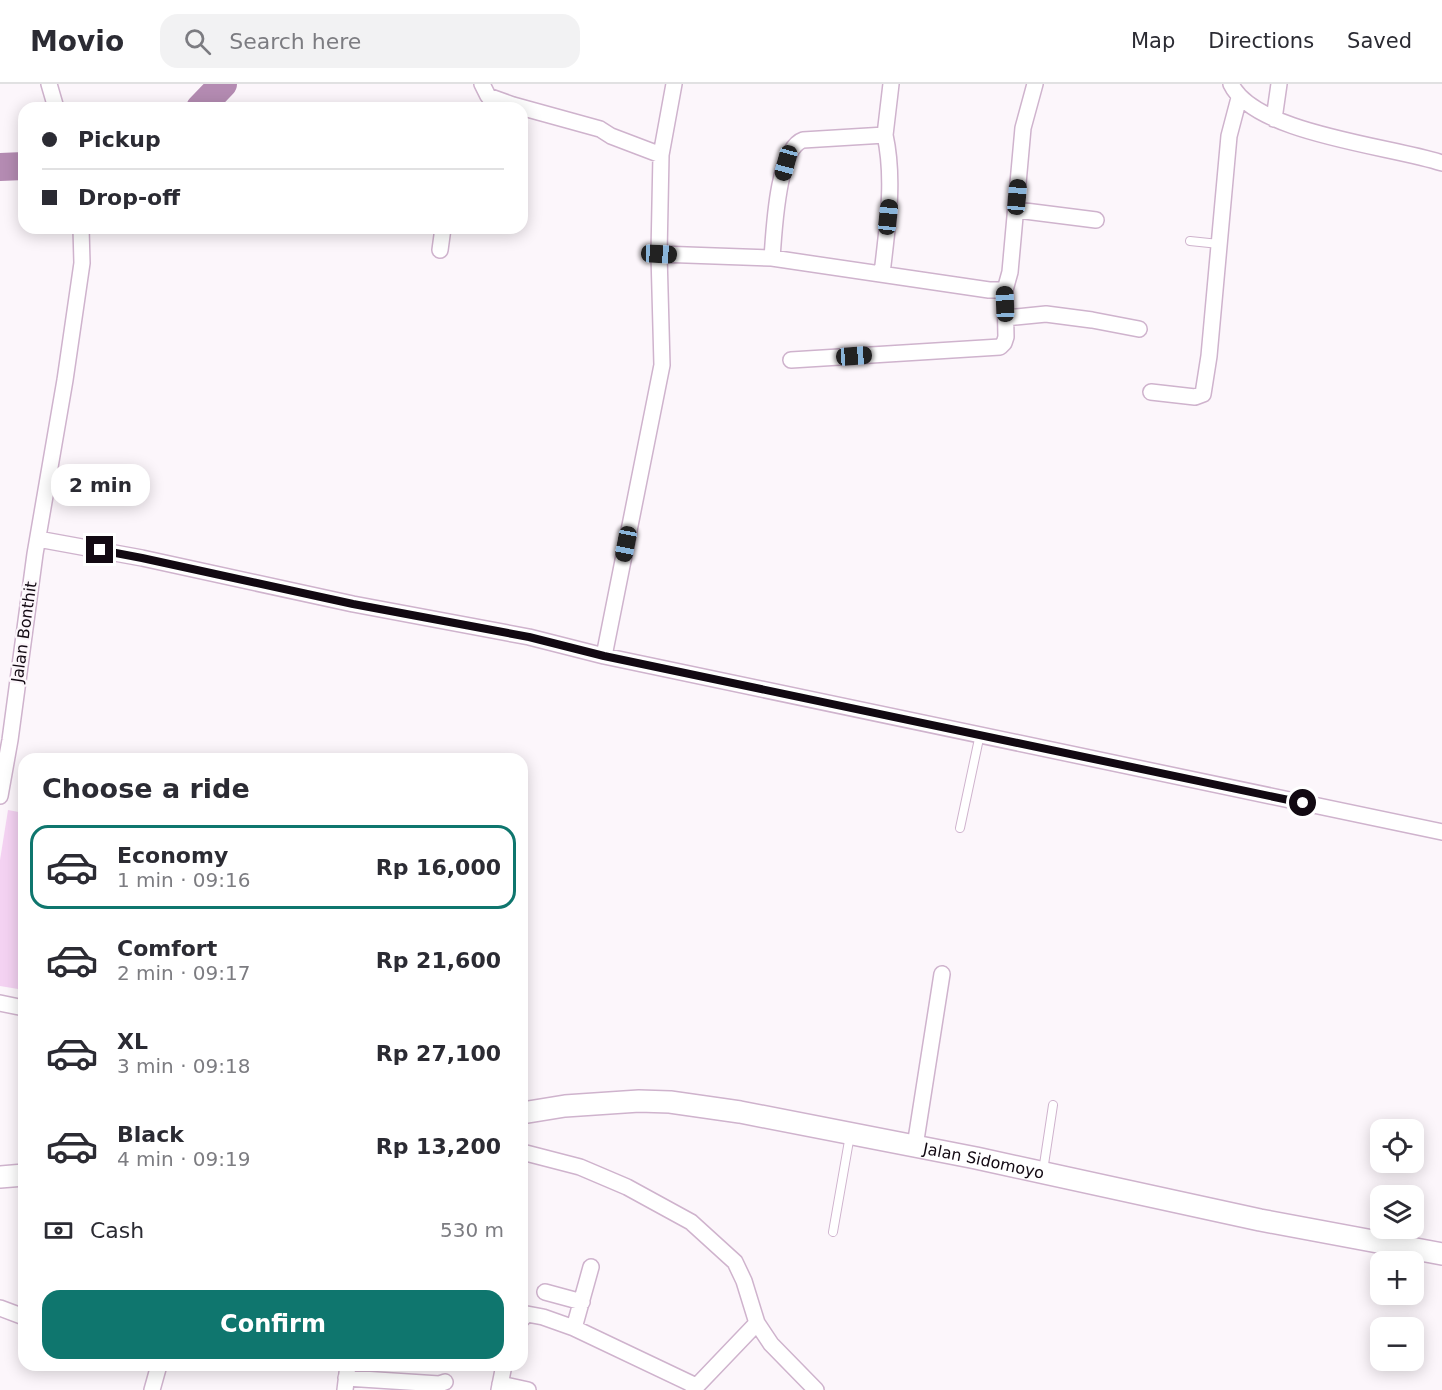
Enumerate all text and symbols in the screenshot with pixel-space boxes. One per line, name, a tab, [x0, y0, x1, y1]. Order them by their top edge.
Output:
search box	[160, 14, 580, 68]
text: Movio	[30, 25, 124, 58]
icon: search	[181, 25, 214, 58]
text: Search here	[229, 29, 361, 54]
text: Map	[1131, 29, 1175, 53]
text: Directions	[1208, 29, 1314, 53]
text: Saved	[1347, 29, 1412, 53]
text: Pickup	[78, 127, 161, 152]
car	[773, 143, 799, 183]
car	[1006, 178, 1028, 216]
text: Drop-off	[78, 185, 180, 210]
car	[877, 198, 899, 236]
car	[641, 244, 677, 264]
car	[995, 286, 1015, 322]
car	[835, 346, 873, 366]
callout: 2 min	[51, 463, 150, 505]
text: 2 min	[69, 473, 132, 497]
car	[614, 525, 638, 563]
route end	[86, 536, 113, 563]
street label: Jalan Bonthit	[7, 580, 41, 685]
text: Choose a ride	[42, 773, 250, 804]
route start	[1289, 789, 1316, 816]
icon: car	[45, 840, 99, 894]
text: Economy	[117, 843, 228, 868]
text: Rp 16,000	[376, 855, 501, 880]
text: 1 min · 09:16	[117, 868, 251, 892]
icon: car	[45, 933, 99, 987]
text: Comfort	[117, 936, 217, 961]
text: Rp 21,600	[376, 948, 501, 973]
text: 2 min · 09:17	[117, 961, 251, 985]
icon: car	[45, 1026, 99, 1080]
text: XL	[117, 1029, 148, 1054]
text: Rp 27,100	[376, 1041, 501, 1066]
text: 3 min · 09:18	[117, 1054, 251, 1078]
icon: car	[45, 1119, 99, 1173]
map controls	[1370, 1119, 1424, 1371]
button: locate	[1370, 1119, 1424, 1173]
text: Black	[117, 1122, 184, 1147]
text: Rp 13,200	[376, 1134, 501, 1159]
street label: Jalan Sidomoyo	[921, 1138, 1046, 1182]
text: 4 min · 09:19	[117, 1147, 251, 1171]
button: layers	[1370, 1185, 1424, 1239]
icon: cash	[42, 1214, 75, 1247]
text: Cash	[90, 1218, 144, 1243]
text: 530 m	[440, 1218, 504, 1242]
button: +	[1370, 1251, 1424, 1305]
button: Confirm	[42, 1290, 504, 1359]
button: −	[1370, 1317, 1424, 1371]

